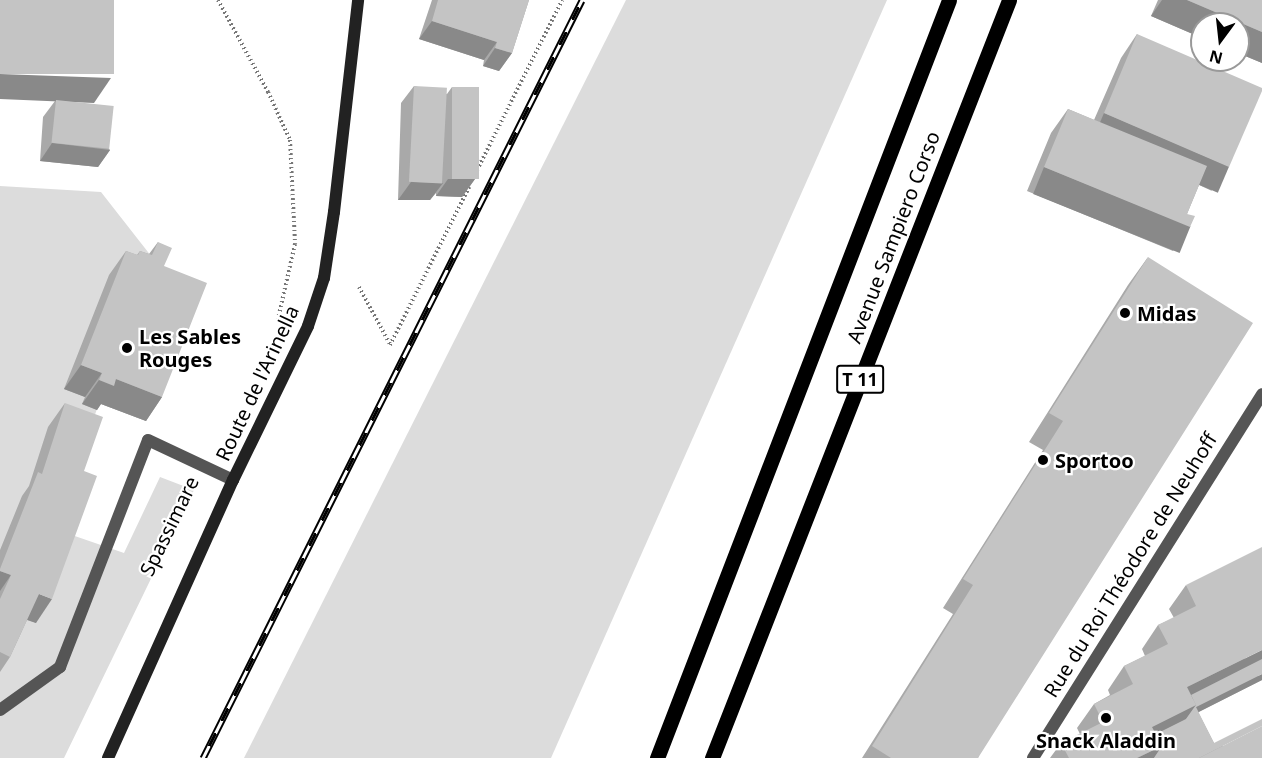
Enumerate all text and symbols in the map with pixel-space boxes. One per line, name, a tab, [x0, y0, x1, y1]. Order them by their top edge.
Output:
north arrow	[1190, 12, 1250, 72]
text: N	[1207, 45, 1225, 70]
street label: Avenue Sampiero Corso	[841, 128, 945, 346]
street label: Route de l'Arinella	[210, 301, 304, 465]
place label: Midas	[1137, 301, 1196, 325]
marker: Midas	[1118, 306, 1132, 320]
place label: Les Sables Rouges	[139, 324, 241, 371]
marker: Les Sables Rouges	[120, 341, 134, 355]
road number: T 11	[836, 364, 884, 394]
street label: Rue du Roi Théodore de Neuhoff	[1038, 428, 1222, 702]
place label: Sportoo	[1055, 448, 1134, 472]
marker: Sportoo	[1036, 453, 1050, 467]
street label: Spassimare	[135, 472, 203, 580]
marker: Snack Aladdin	[1099, 711, 1113, 725]
place label: Snack Aladdin	[1036, 728, 1176, 752]

